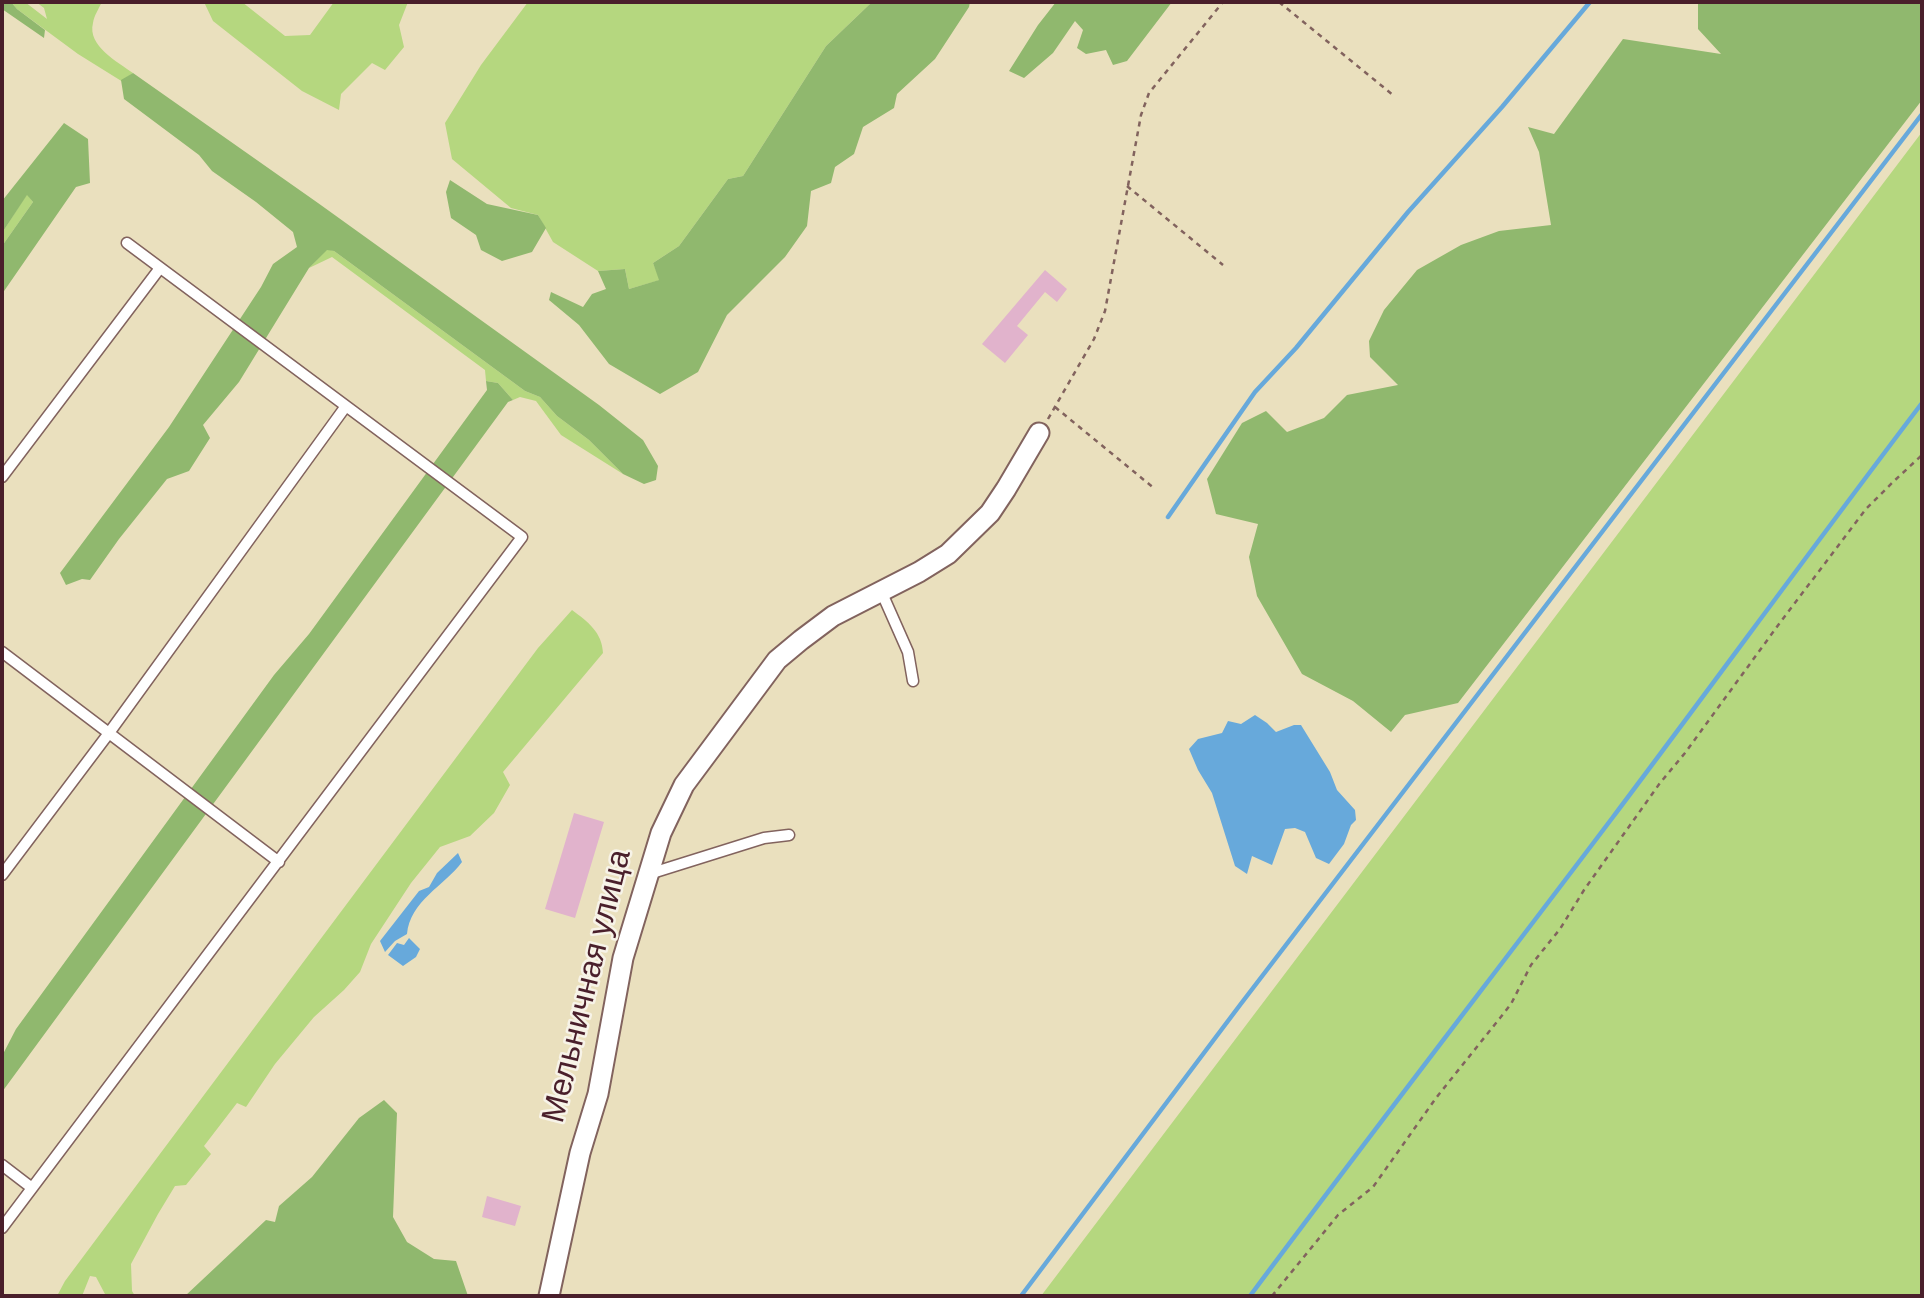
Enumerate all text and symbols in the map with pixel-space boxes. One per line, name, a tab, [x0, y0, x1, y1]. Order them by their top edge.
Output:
street label: Мельничная улица	[538, 846, 644, 1128]

